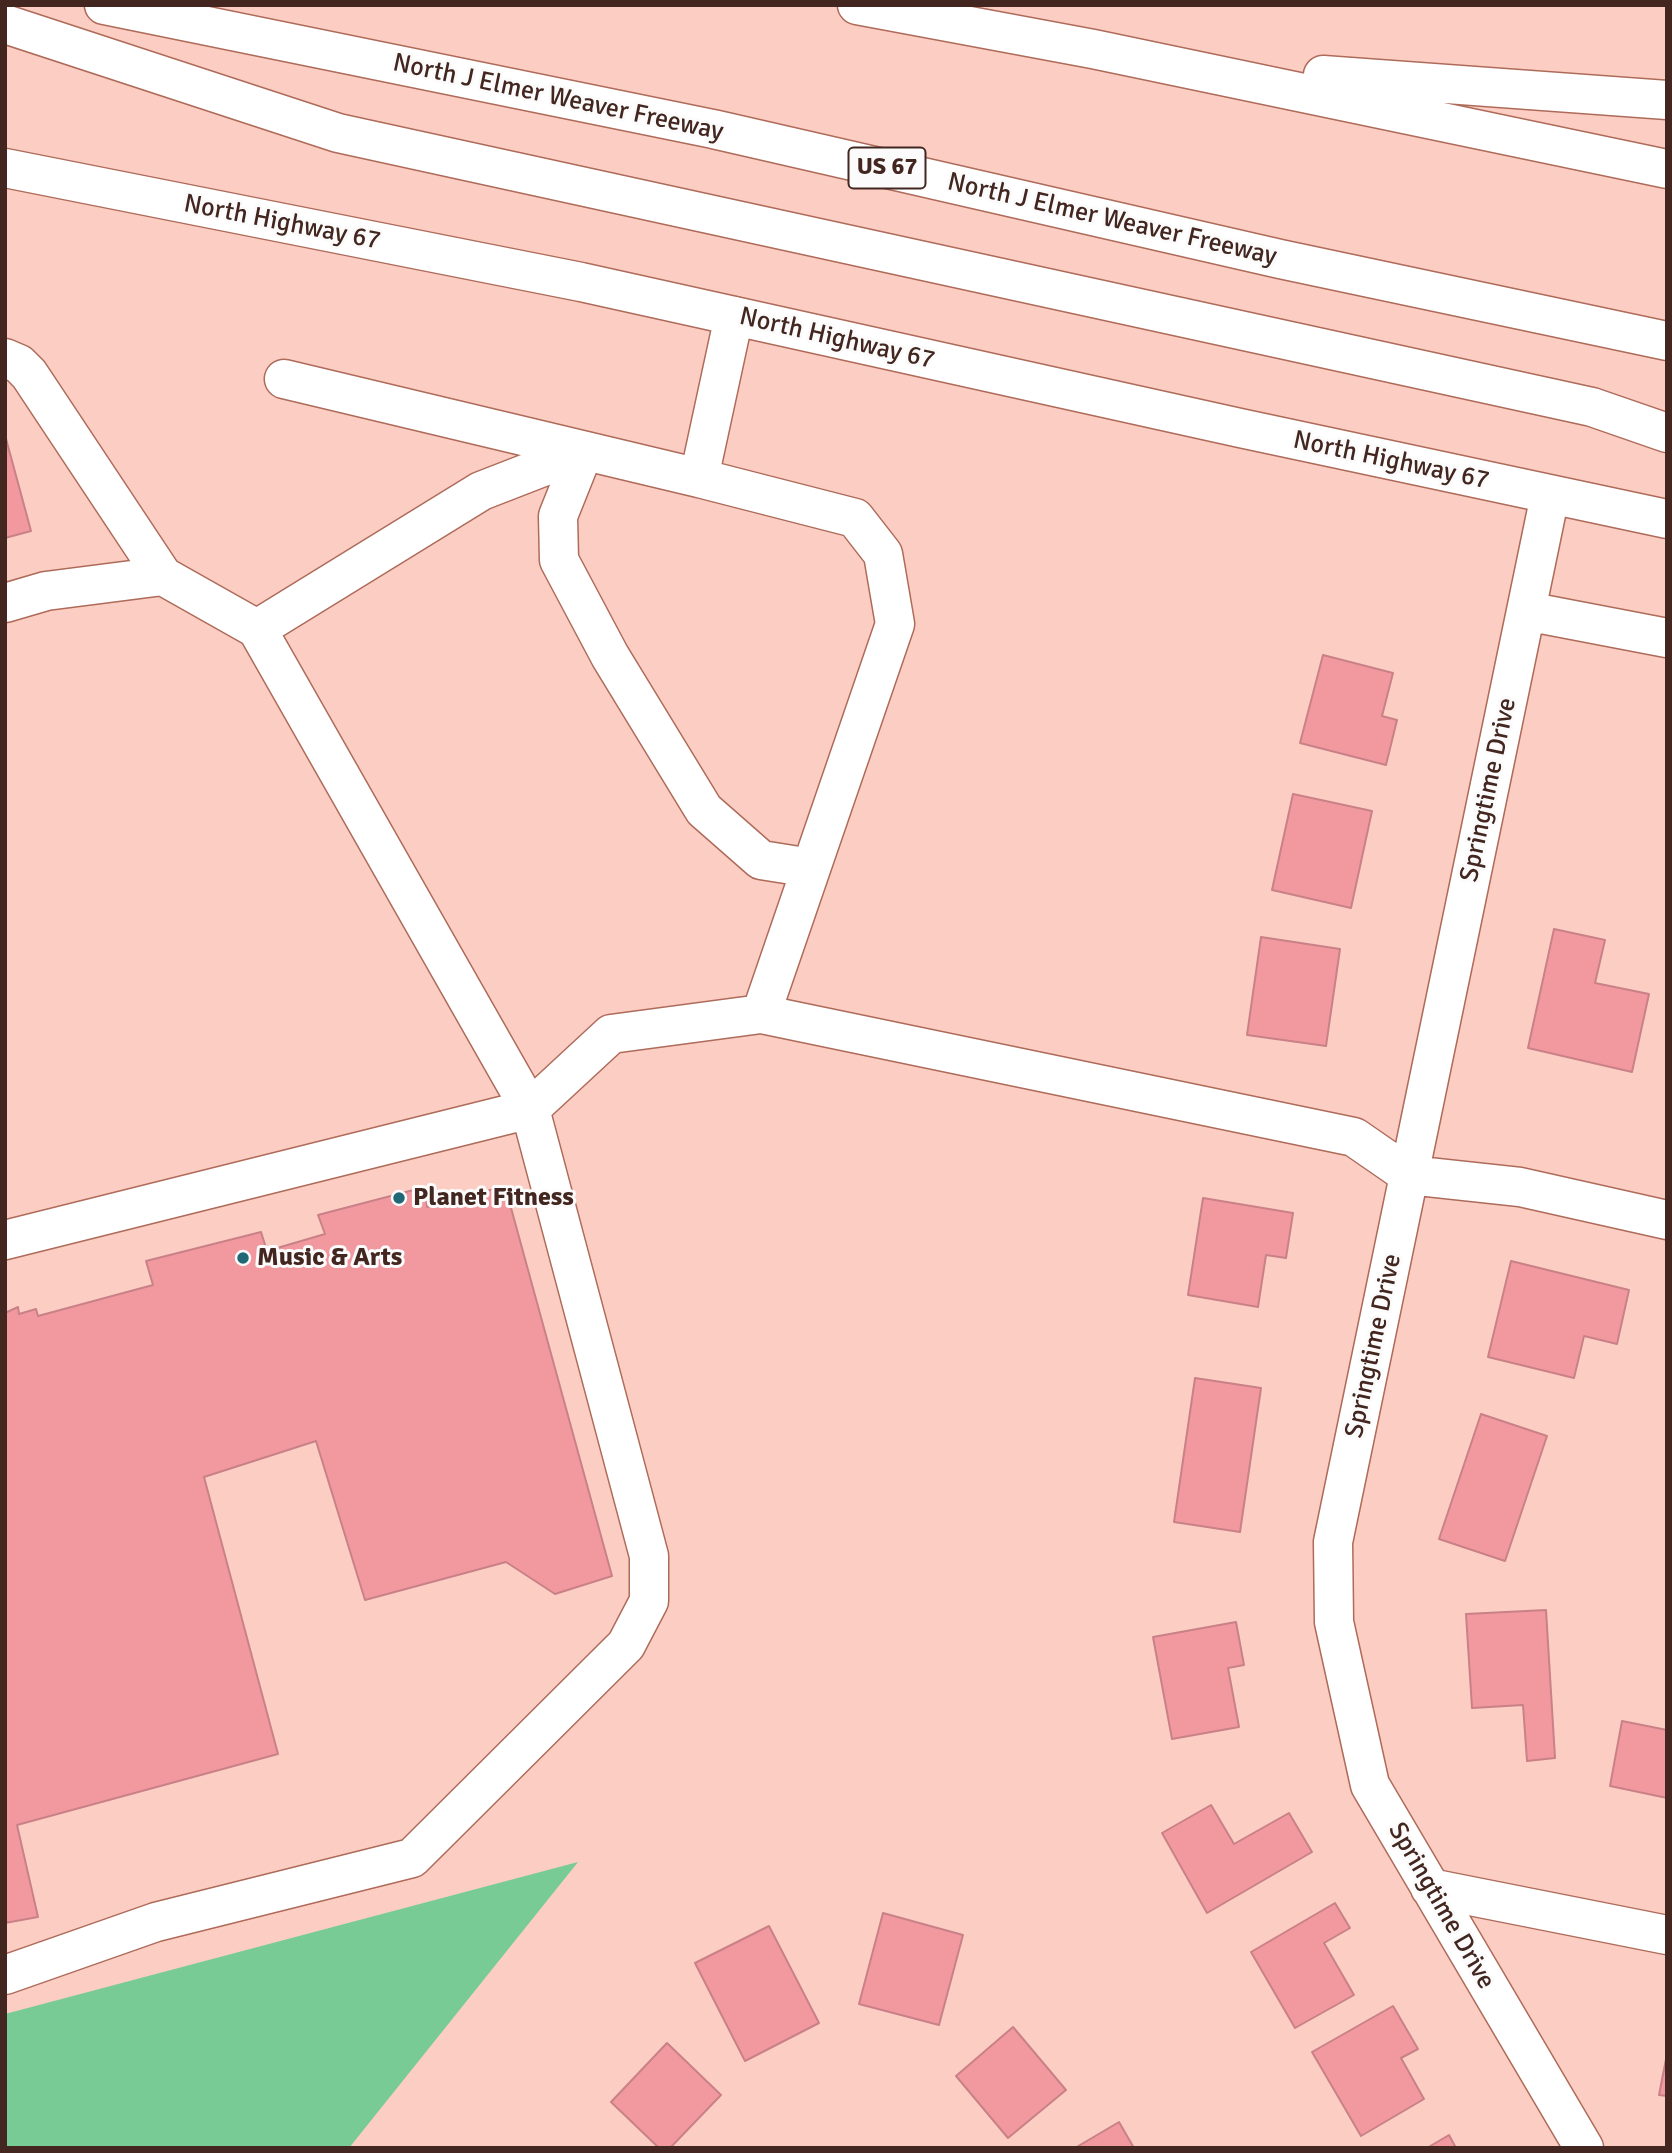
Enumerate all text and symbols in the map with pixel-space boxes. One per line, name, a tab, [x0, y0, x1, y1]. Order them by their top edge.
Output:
street label: North J Elmer Weaver Freeway	[390, 48, 726, 148]
road number: US 67	[848, 148, 926, 188]
street label: North J Elmer Weaver Freeway	[944, 167, 1280, 273]
street label: North Highway 67	[181, 189, 383, 257]
street label: North Highway 67	[736, 301, 938, 377]
street label: North Highway 67	[1290, 425, 1492, 497]
street label: Springtime Drive	[1454, 695, 1524, 885]
place label: Planet Fitness	[413, 1182, 574, 1214]
marker: Planet Fitness	[391, 1190, 407, 1206]
place label: Music & Arts	[257, 1242, 402, 1274]
marker: Music & Arts	[235, 1250, 251, 1266]
street label: Springtime Drive	[1339, 1251, 1409, 1441]
street label: Springtime Drive	[1381, 1817, 1501, 1995]

